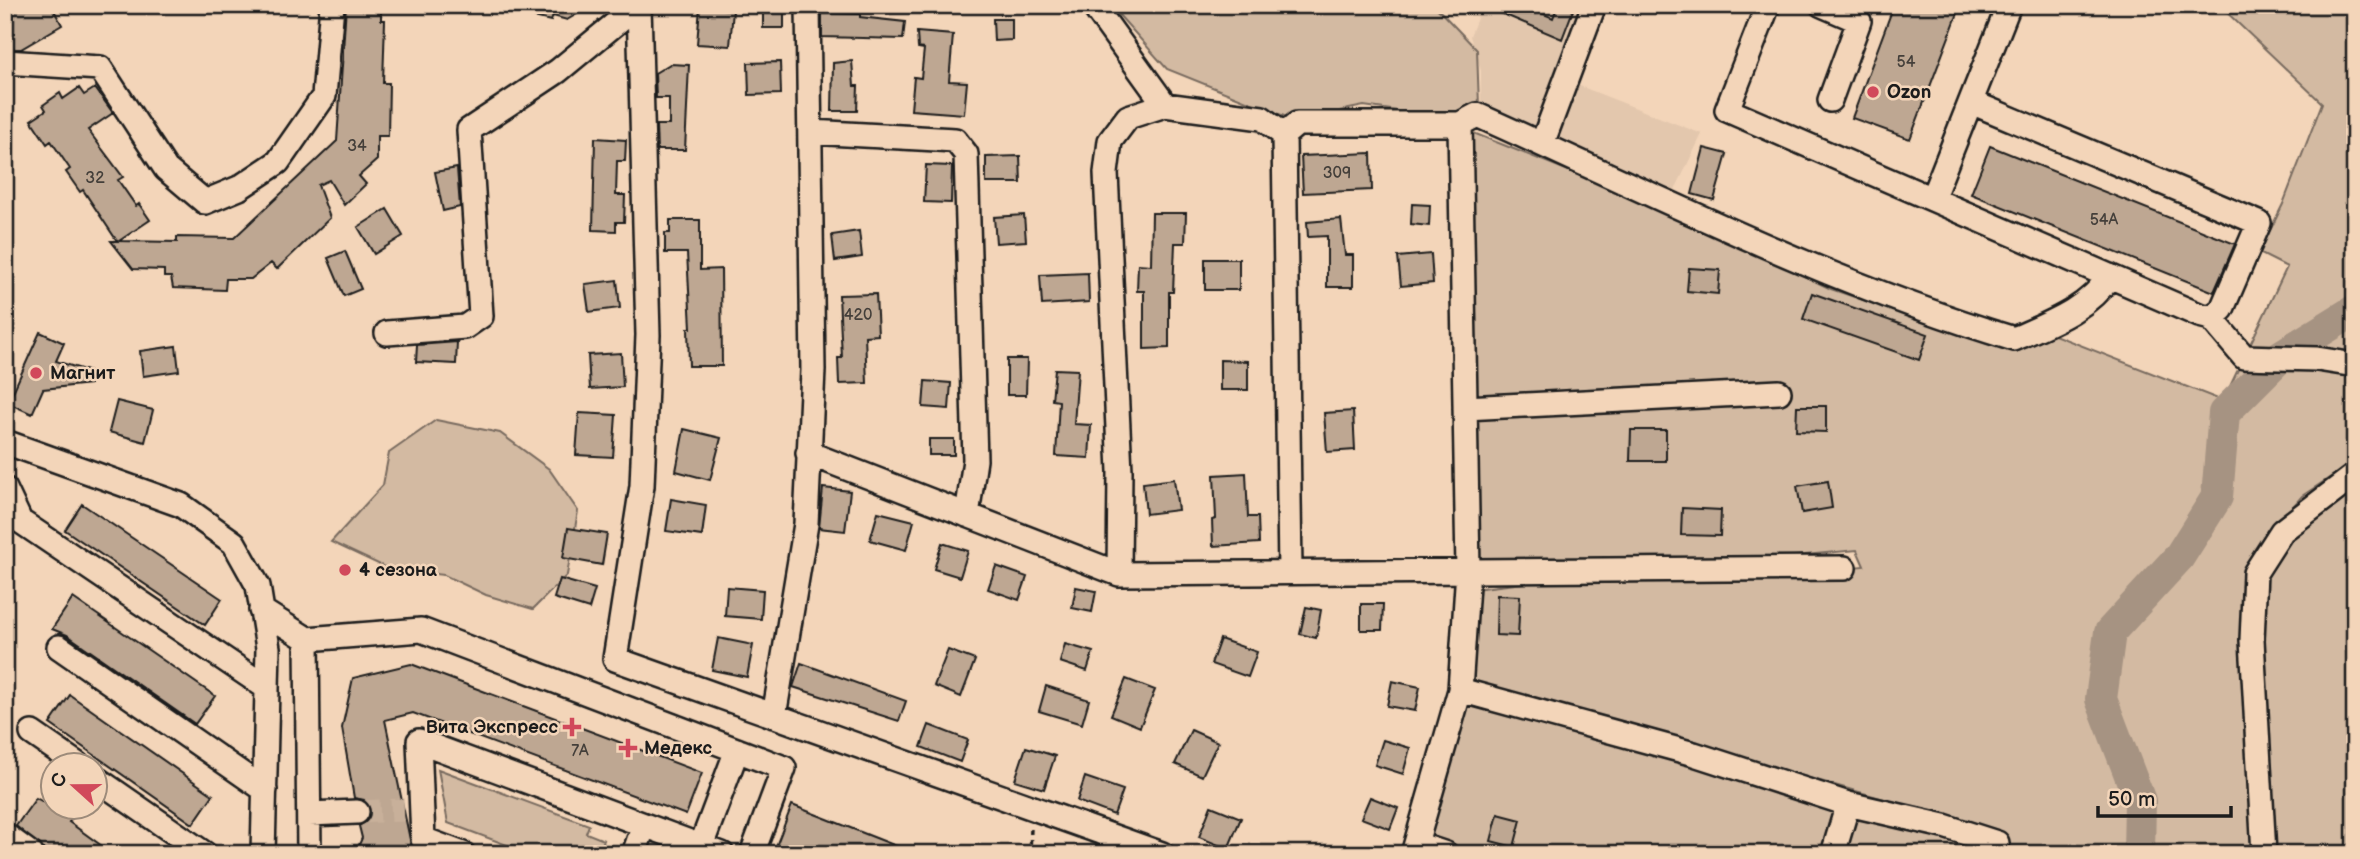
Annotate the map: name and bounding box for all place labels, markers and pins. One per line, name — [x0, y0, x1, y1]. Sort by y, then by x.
place label: Ozon — [1887, 81, 1931, 104]
marker: Ozon — [1865, 84, 1881, 100]
place label: Магнит — [50, 362, 115, 385]
marker: Магнит — [28, 365, 44, 381]
place label: 4 сезона — [359, 559, 438, 582]
marker: 4 сезона — [337, 562, 353, 578]
place label: Вита Экспресс — [426, 716, 558, 739]
marker: Вита Экспресс — [564, 719, 580, 735]
place label: Медекс — [644, 737, 713, 760]
marker: Медекс — [618, 738, 638, 758]

